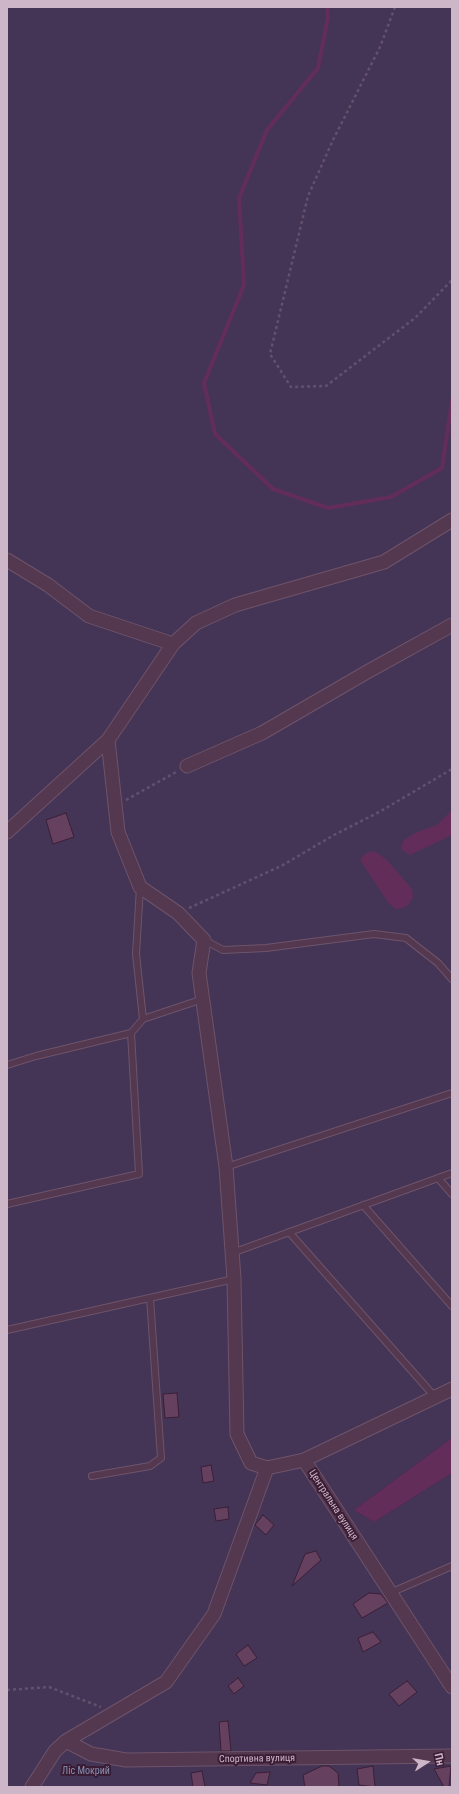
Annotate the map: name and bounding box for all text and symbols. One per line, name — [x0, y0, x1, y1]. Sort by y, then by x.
street label: Центральна вулиця — [306, 1468, 360, 1542]
north arrow — [407, 1742, 447, 1782]
street label: Спортивна вулиця — [219, 1752, 295, 1766]
text: Пн — [432, 1752, 447, 1767]
park label: Ліс Мокрий — [62, 1765, 110, 1777]

